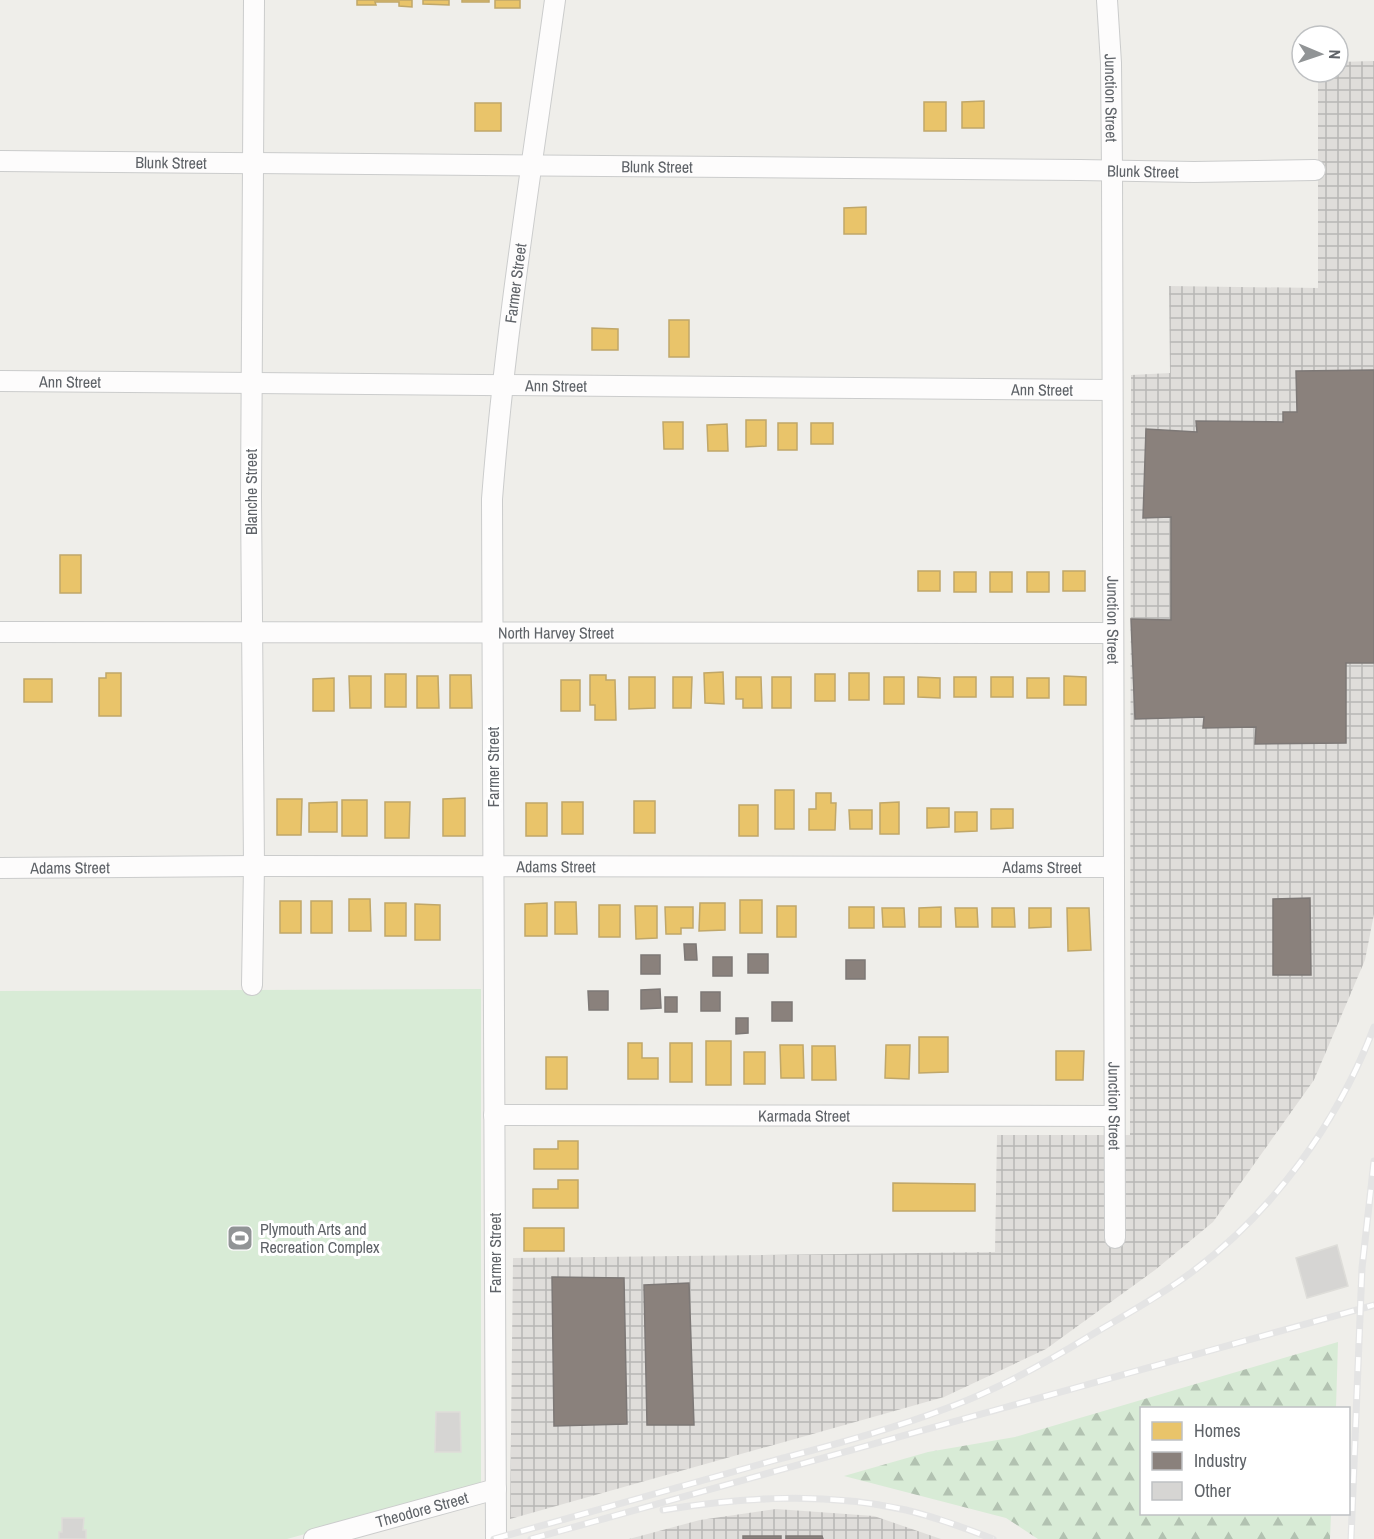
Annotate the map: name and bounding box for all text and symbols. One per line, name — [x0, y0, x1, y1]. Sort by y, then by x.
north arrow — [1290, 24, 1350, 84]
text: N — [1324, 49, 1346, 60]
street label: Junction Street — [1099, 53, 1123, 142]
street label: Blunk Street — [135, 151, 207, 174]
street label: Blunk Street — [621, 155, 693, 178]
street label: Blunk Street — [1107, 159, 1179, 183]
street label: Farmer Street — [499, 242, 531, 324]
street label: Ann Street — [38, 370, 101, 393]
street label: Ann Street — [524, 374, 587, 397]
street label: Ann Street — [1010, 378, 1073, 401]
street label: Blanche Street — [240, 449, 262, 535]
street label: Junction Street — [1102, 576, 1124, 664]
street label: North Harvey Street — [498, 621, 614, 644]
street label: Farmer Street — [482, 727, 504, 807]
street label: Adams Street — [515, 855, 596, 877]
street label: Adams Street — [29, 856, 110, 879]
street label: Adams Street — [1001, 856, 1082, 878]
street label: Junction Street — [1104, 1062, 1126, 1150]
street label: Karmada Street — [758, 1104, 850, 1127]
street label: Farmer Street — [484, 1213, 506, 1293]
place label: Plymouth Arts and Recreation Complex — [260, 1218, 380, 1258]
sports icon: Plymouth Arts and Recreation Complex — [225, 1223, 255, 1253]
legend — [1140, 1407, 1350, 1515]
text: Homes — [1194, 1418, 1241, 1443]
text: Industry — [1194, 1448, 1247, 1473]
text: Other — [1194, 1478, 1231, 1503]
street label: Theodore Street — [373, 1486, 471, 1533]

